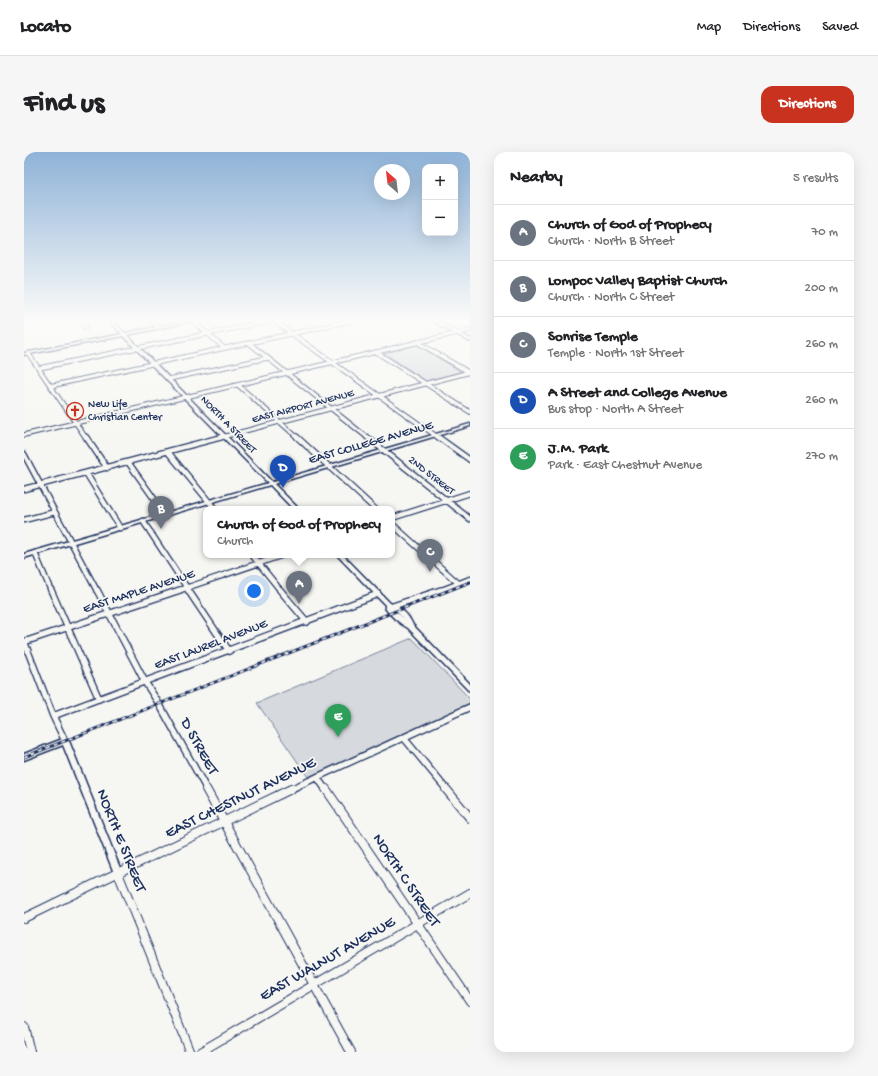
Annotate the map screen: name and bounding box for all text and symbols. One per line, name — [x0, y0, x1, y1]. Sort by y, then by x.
text: Locato — [20, 16, 71, 39]
text: Map — [697, 19, 721, 36]
text: Directions — [743, 19, 800, 36]
text: Saved — [822, 19, 858, 36]
button: Directions — [761, 86, 854, 123]
text: Find us — [24, 88, 104, 121]
north arrow — [374, 164, 410, 200]
map controls — [422, 164, 458, 236]
button: + — [422, 164, 458, 200]
text: Nearby — [510, 168, 563, 188]
text: 5 results — [793, 171, 838, 186]
button: − — [422, 200, 458, 236]
text: Church of God of Prophecy — [548, 216, 712, 234]
text: A — [519, 225, 527, 240]
text: 70 m — [812, 225, 838, 240]
text: Church · North B Street — [548, 234, 674, 249]
text: Lompoc Valley Baptist Church — [548, 272, 727, 290]
text: B — [520, 281, 526, 296]
text: 200 m — [805, 281, 838, 296]
text: Church · North C Street — [548, 290, 674, 305]
text: Sonrise Temple — [548, 328, 638, 346]
text: C — [519, 337, 527, 352]
text: 260 m — [805, 337, 838, 352]
text: Temple · North 1st Street — [548, 346, 683, 361]
text: A Street and College Avenue — [548, 384, 727, 402]
street label: EAST AIRPORT AVENUE — [251, 387, 357, 426]
text: D — [519, 393, 527, 408]
text: 260 m — [805, 393, 838, 408]
street label: NORTH A STREET — [198, 394, 259, 457]
place label: New Life Christian Center — [88, 398, 163, 424]
church icon: New Life Christian Center — [65, 401, 85, 421]
text: Bus stop · North A Street — [548, 402, 683, 417]
street label: EAST COLLEGE AVENUE — [307, 418, 436, 468]
text: J.M. Park — [548, 440, 608, 458]
text: E — [519, 449, 527, 464]
text: 270 m — [805, 449, 838, 464]
street label: 2ND STREET — [405, 454, 457, 498]
pin: D — [270, 455, 296, 488]
text: Park · East Chestnut Avenue — [548, 458, 702, 473]
pin: B — [148, 496, 174, 529]
popup — [203, 506, 395, 558]
text: Church of God of Prophecy — [217, 516, 381, 534]
text: Church — [217, 534, 253, 549]
pin: C — [417, 539, 443, 572]
street label: EAST MAPLE AVENUE — [81, 567, 198, 617]
pin: A — [286, 571, 312, 604]
your location — [244, 581, 264, 601]
street label: EAST LAUREL AVENUE — [152, 616, 270, 673]
pin: E — [325, 704, 351, 737]
street label: D STREET — [174, 714, 222, 780]
street label: EAST CHESTNUT AVENUE — [162, 754, 321, 844]
street label: NORTH E STREET — [91, 787, 150, 896]
street label: NORTH C STREET — [367, 831, 444, 932]
street label: EAST WALNUT AVENUE — [257, 913, 400, 1007]

